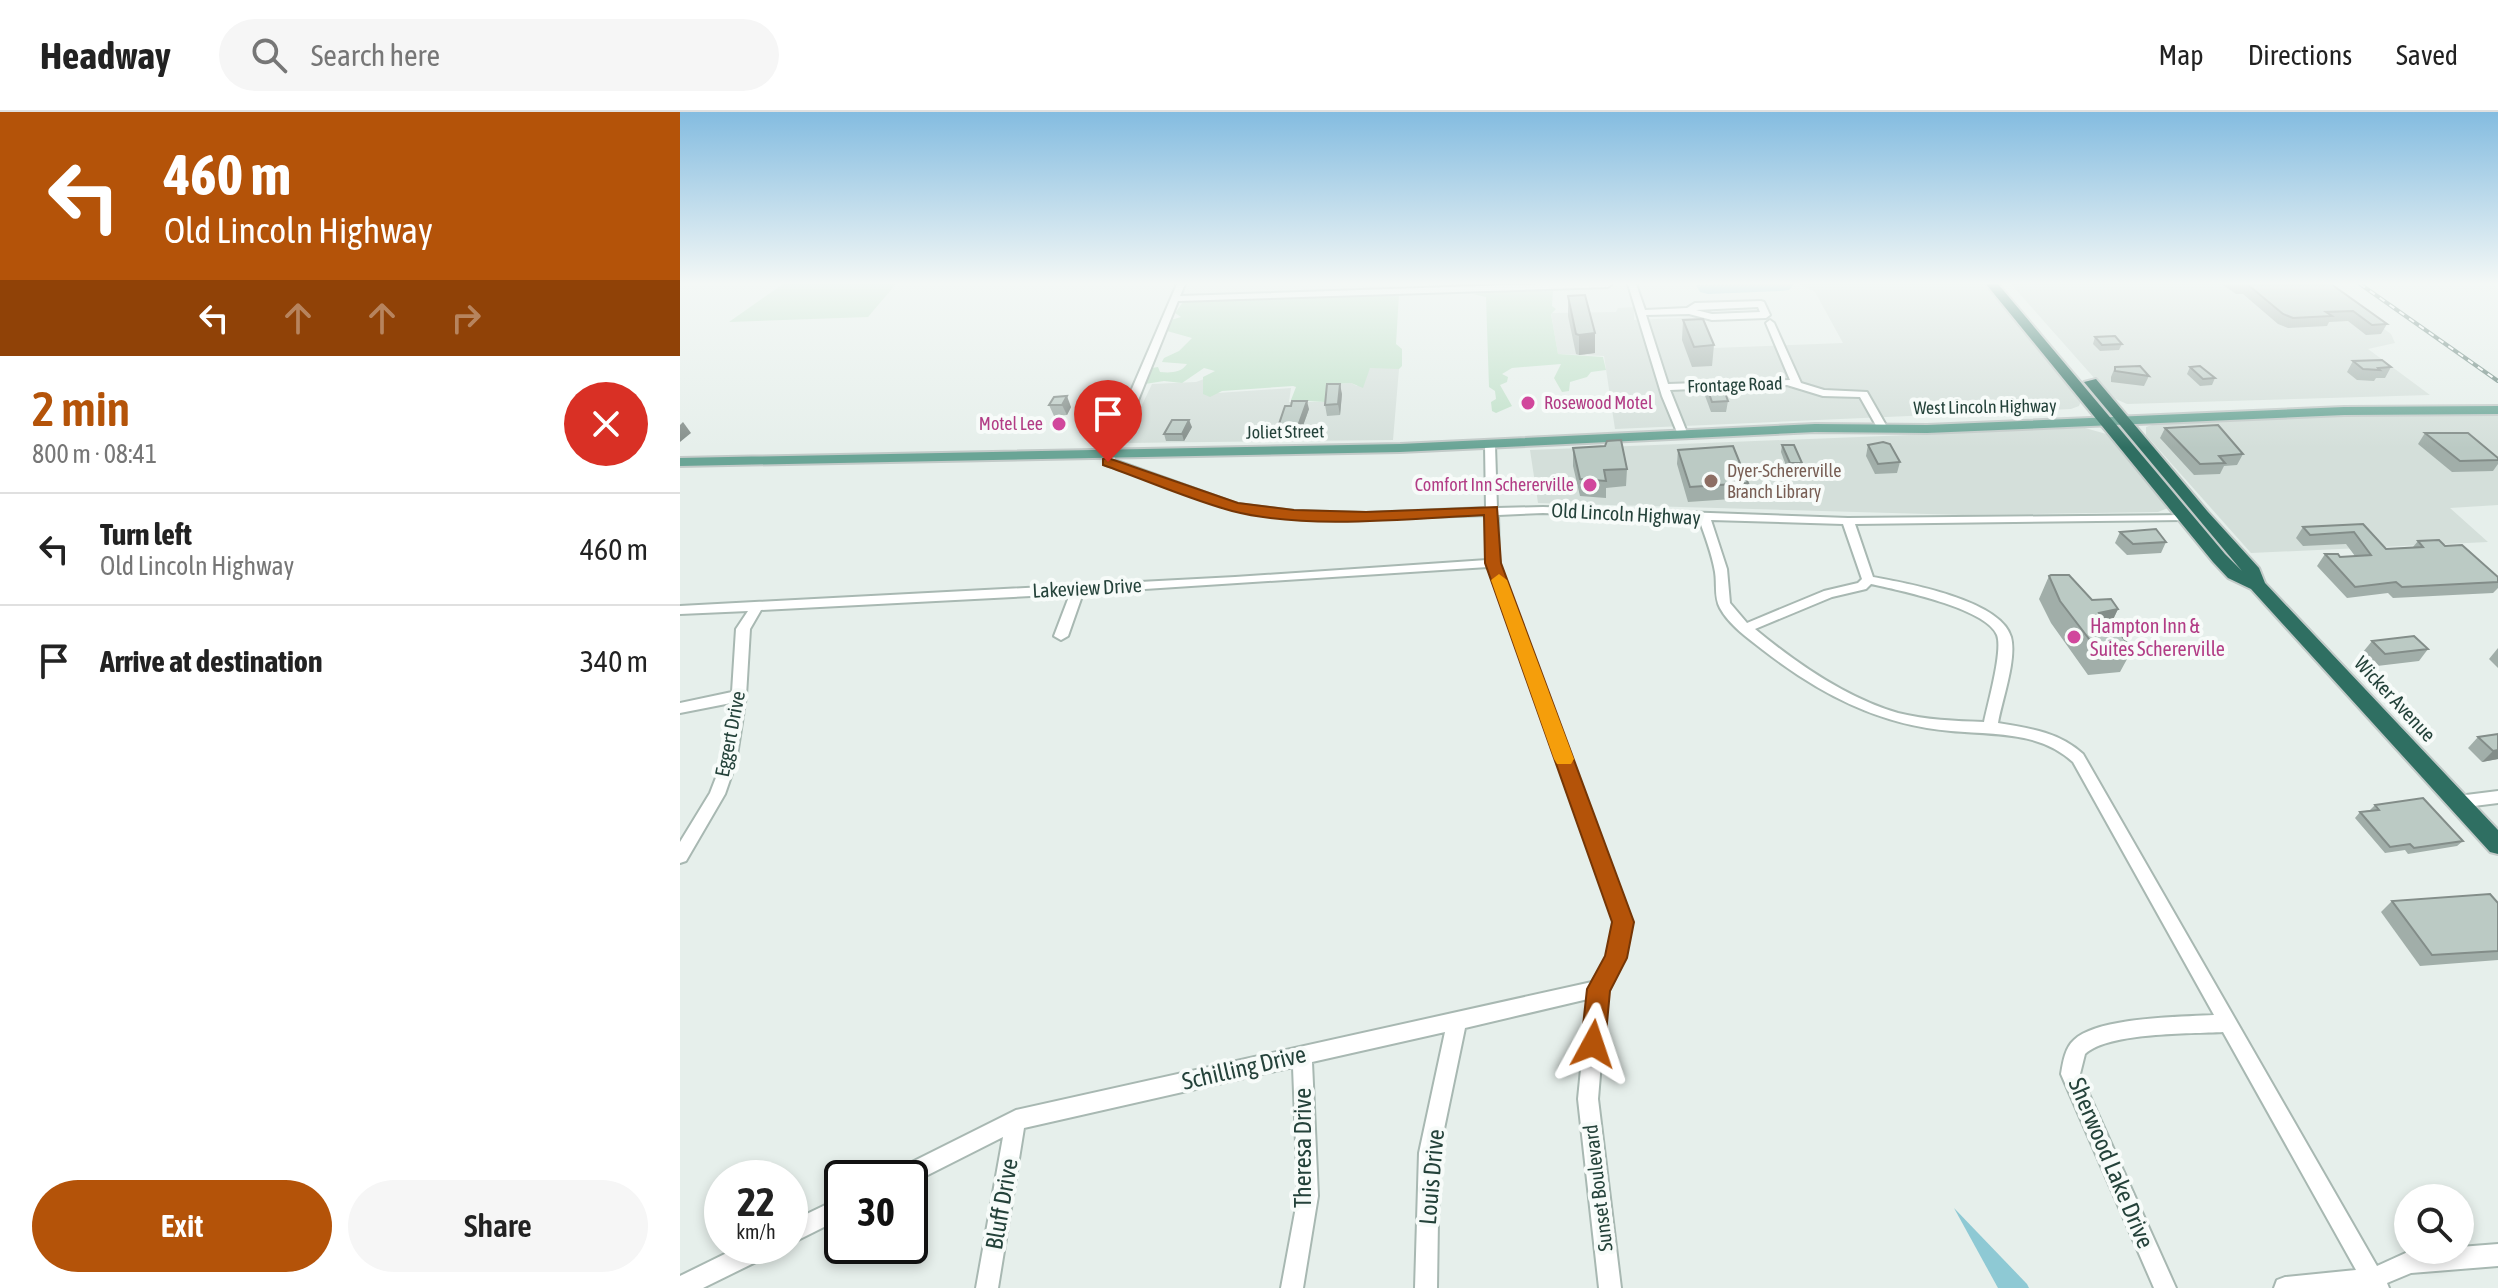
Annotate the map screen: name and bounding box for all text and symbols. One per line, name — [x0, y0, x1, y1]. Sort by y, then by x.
search box — [219, 19, 779, 91]
icon: search — [247, 33, 291, 77]
text: Headway — [40, 34, 171, 77]
text: Search here — [311, 38, 440, 72]
text: Map — [2159, 39, 2204, 71]
text: Directions — [2248, 39, 2352, 71]
text: Saved — [2396, 39, 2458, 71]
text: 460 m — [164, 143, 291, 207]
icon: left — [32, 144, 136, 248]
text: Old Lincoln Highway — [164, 209, 433, 251]
icon: left — [192, 296, 236, 340]
icon: ahead — [276, 296, 320, 340]
icon: ahead — [360, 296, 404, 340]
icon: right — [444, 296, 488, 340]
street label: Frontage Road — [1687, 372, 1783, 397]
pin — [1074, 380, 1142, 462]
text: 2 min — [32, 381, 130, 436]
button: close — [564, 382, 648, 466]
icon: arrive — [1086, 392, 1130, 436]
place label: Rosewood Motel — [1544, 392, 1653, 413]
marker: Rosewood Motel — [1519, 394, 1537, 412]
street label: West Lincoln Highway — [1913, 395, 2057, 418]
place label: Motel Lee — [979, 413, 1043, 434]
marker: Motel Lee — [1050, 415, 1068, 433]
street label: Joliet Street — [1246, 420, 1324, 443]
text: 800 m · 08:41 — [32, 439, 157, 469]
place label: Dyer-Schererville Branch Library — [1727, 460, 1841, 502]
marker: Dyer-Schererville Branch Library — [1702, 472, 1720, 490]
place label: Comfort Inn Schererville — [1415, 474, 1574, 495]
marker: Comfort Inn Schererville — [1581, 476, 1599, 494]
street label: Old Lincoln Highway — [1551, 498, 1701, 529]
text: Turn left — [100, 517, 192, 551]
icon: left — [32, 527, 76, 571]
text: 460 m — [580, 532, 648, 566]
text: Old Lincoln Highway — [100, 551, 294, 581]
street label: Lakeview Drive — [1032, 573, 1142, 602]
place label: Hampton Inn & Suites Schererville — [2090, 614, 2225, 660]
marker: Hampton Inn & Suites Schererville — [2065, 628, 2083, 646]
icon: arrive — [32, 639, 76, 683]
text: Arrive at destination — [100, 644, 322, 678]
text: 340 m — [580, 644, 648, 678]
street label: Wicker Avenue — [2350, 651, 2441, 746]
street label: Eggert Drive — [710, 689, 749, 779]
position arrow — [1551, 1002, 1635, 1086]
street label: Schilling Drive — [1179, 1040, 1308, 1095]
street label: Sherwood Lake Drive — [2063, 1074, 2160, 1252]
street label: Theresa Drive — [1289, 1088, 1316, 1208]
street label: Sunset Boulevard — [1578, 1123, 1617, 1253]
street label: Louis Drive — [1414, 1128, 1449, 1226]
street label: Bluff Drive — [980, 1156, 1023, 1252]
speed limit sign: 30 — [824, 1160, 928, 1264]
text: 22 — [737, 1179, 775, 1224]
button: Exit — [32, 1180, 332, 1272]
button: Share — [348, 1180, 648, 1272]
map controls — [2394, 1184, 2474, 1264]
button: search — [2394, 1184, 2474, 1264]
text: km/h — [736, 1220, 776, 1243]

